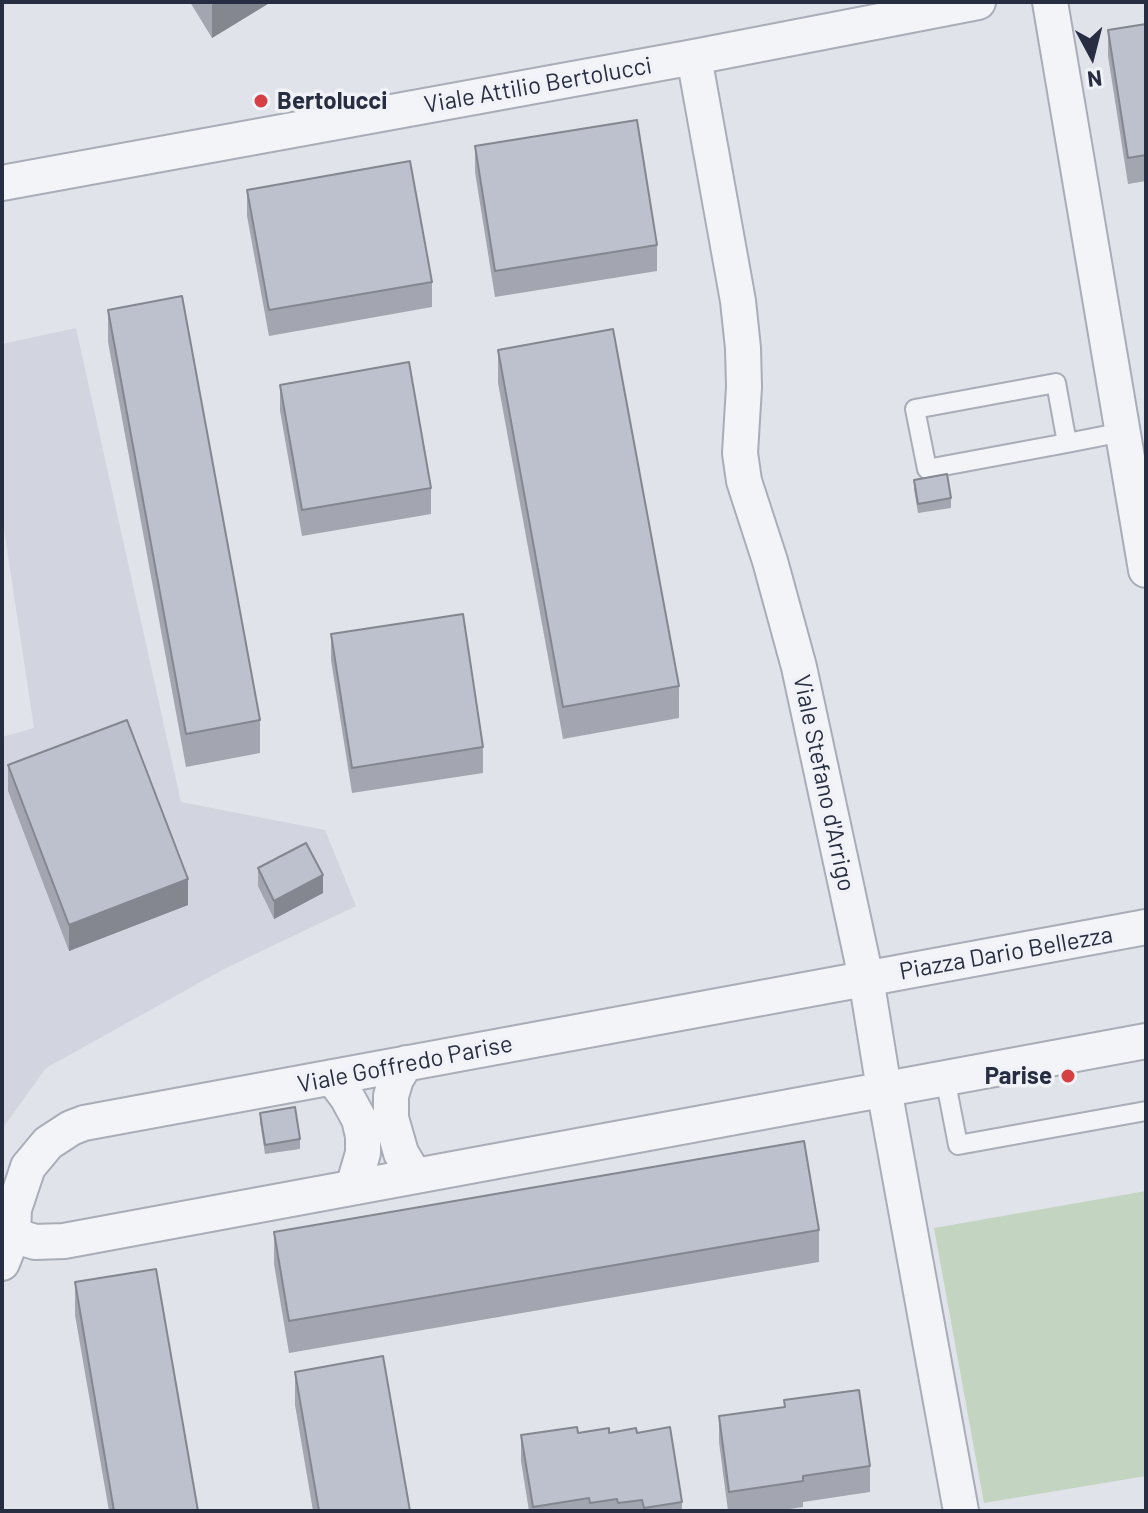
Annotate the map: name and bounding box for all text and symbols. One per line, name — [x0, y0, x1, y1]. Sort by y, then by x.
north arrow — [1052, 16, 1132, 96]
street label: Viale Attilio Bertolucci — [422, 51, 654, 119]
text: N — [1086, 66, 1104, 94]
place label: Bertolucci — [277, 87, 387, 115]
marker: Bertolucci — [252, 92, 270, 110]
street label: Viale Stefano d'Arrigo — [787, 672, 861, 894]
street label: Piazza Dario Bellezza — [897, 920, 1115, 986]
street label: Viale Goffredo Parise — [295, 1029, 515, 1099]
place label: Parise — [985, 1062, 1052, 1090]
marker: Parise — [1059, 1067, 1077, 1085]

